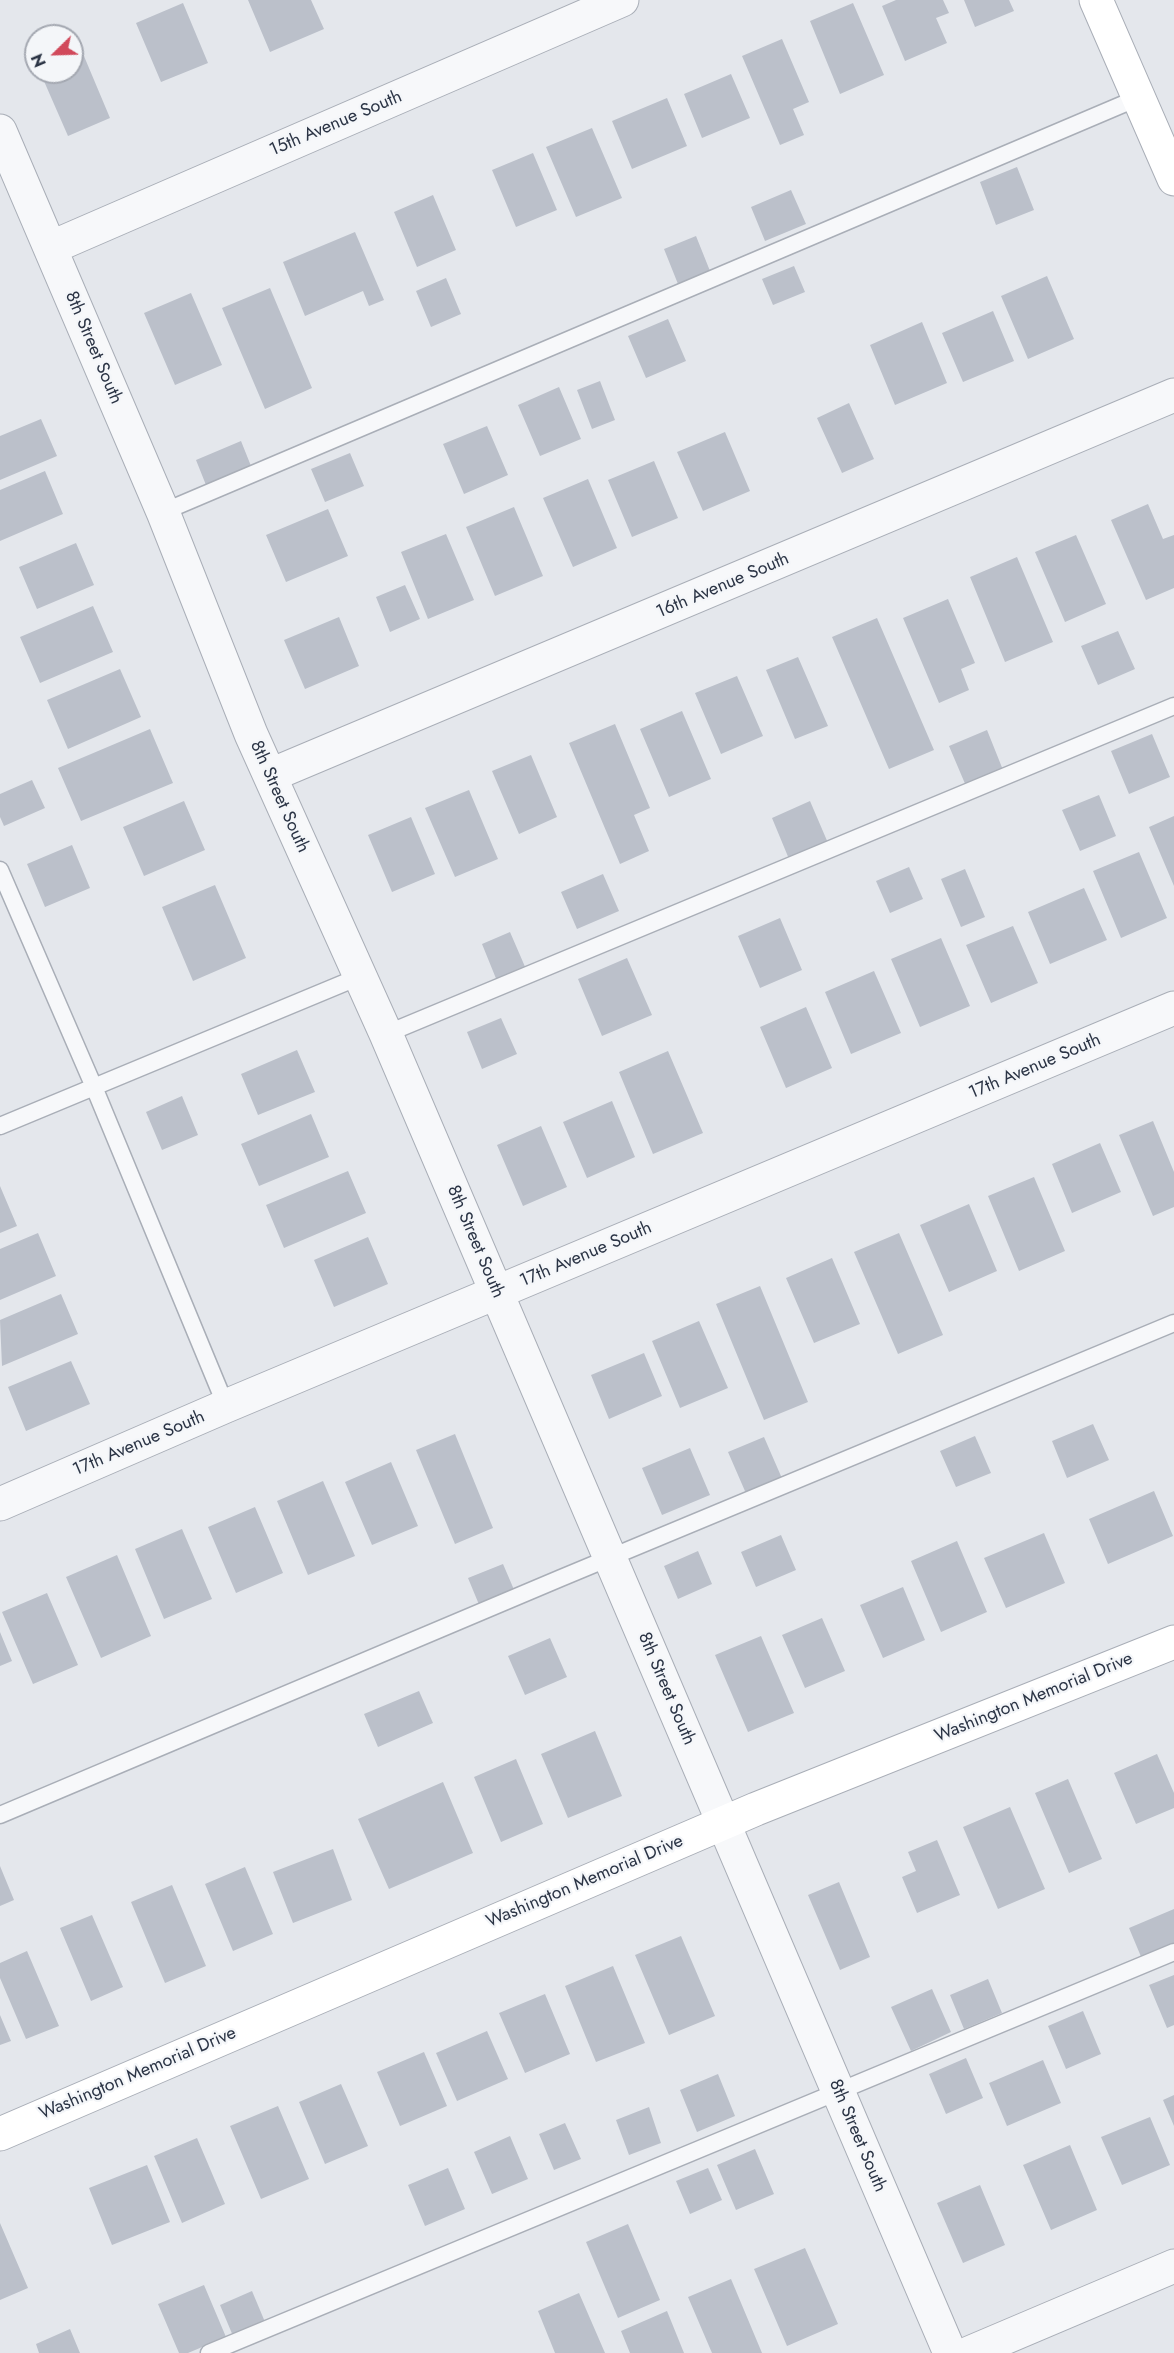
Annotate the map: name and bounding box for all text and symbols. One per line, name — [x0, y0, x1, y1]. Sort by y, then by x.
north arrow — [24, 24, 84, 84]
text: N — [26, 50, 52, 71]
street label: 15th Avenue South — [267, 86, 405, 162]
street label: 8th Street South — [60, 288, 126, 408]
street label: 16th Avenue South — [653, 548, 793, 624]
street label: 8th Street South — [245, 738, 313, 856]
street label: 17th Avenue South — [966, 1029, 1104, 1105]
street label: 8th Street South — [442, 1182, 508, 1302]
street label: 17th Avenue South — [517, 1217, 655, 1293]
street label: 17th Avenue South — [70, 1406, 208, 1482]
street label: 8th Street South — [633, 1629, 699, 1749]
street label: Washington Memorial Drive — [932, 1648, 1136, 1748]
street label: Washington Memorial Drive — [483, 1831, 687, 1933]
street label: Washington Memorial Drive — [36, 2023, 240, 2125]
street label: 8th Street South — [824, 2076, 890, 2196]

